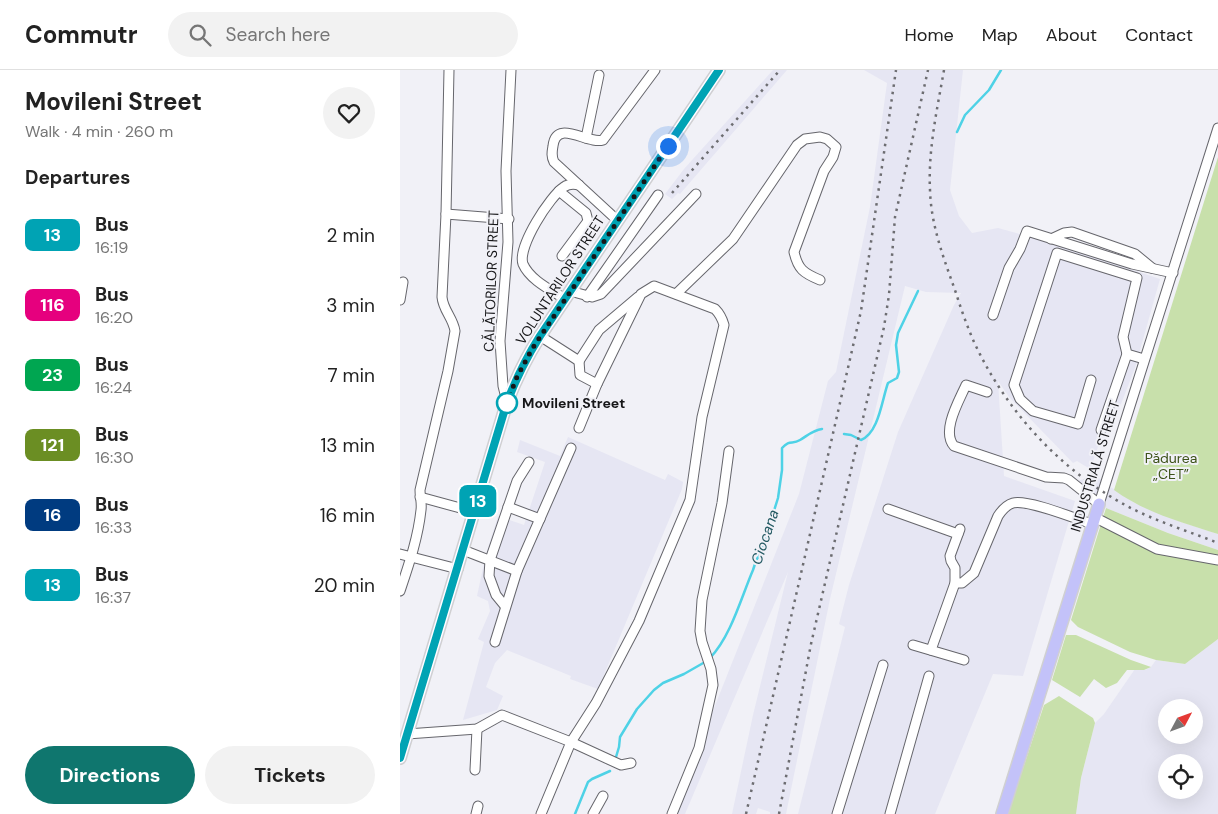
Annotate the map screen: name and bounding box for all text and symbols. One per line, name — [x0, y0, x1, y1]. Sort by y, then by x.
search box — [168, 12, 518, 57]
text: Commutr — [25, 19, 138, 50]
icon: search — [186, 21, 214, 49]
text: Search here — [226, 22, 330, 47]
text: Home — [904, 23, 954, 47]
text: Map — [982, 23, 1018, 47]
text: About — [1046, 23, 1097, 47]
text: Contact — [1125, 23, 1193, 47]
text: Movileni Street — [25, 86, 202, 117]
button: heart — [323, 87, 375, 139]
text: Walk · 4 min · 260 m — [25, 121, 173, 142]
your location — [656, 134, 681, 159]
text: Departures — [25, 165, 130, 190]
street label: CĂLĂTORILOR STREET — [480, 210, 502, 352]
text: Bus — [95, 212, 129, 237]
street label: VOLUNTARILOR STREET — [512, 212, 609, 348]
text: 13 — [44, 223, 61, 247]
text: 2 min — [327, 223, 375, 248]
text: 16:19 — [95, 237, 128, 258]
text: Bus — [95, 282, 129, 307]
text: 116 — [40, 293, 65, 317]
text: 3 min — [326, 293, 375, 318]
text: 16:20 — [95, 307, 133, 328]
text: Bus — [95, 352, 129, 377]
text: 23 — [42, 363, 63, 387]
text: 7 min — [327, 363, 375, 388]
text: 16:24 — [95, 377, 132, 398]
marker: Movileni Street — [496, 392, 518, 414]
place label: Movileni Street — [522, 394, 625, 412]
street label: INDUSTRIALĂ STREET — [1066, 398, 1124, 534]
text: Bus — [95, 422, 129, 447]
text: 121 — [41, 433, 64, 457]
text: 13 min — [320, 433, 375, 458]
text: 16:30 — [95, 447, 134, 468]
park label: Pădurea „CET” — [1145, 449, 1197, 483]
line badge: 13 — [456, 485, 500, 517]
text: 13 — [469, 489, 487, 513]
text: Bus — [95, 492, 129, 517]
text: 16 — [44, 503, 61, 527]
text: 16 min — [320, 503, 375, 528]
water label: Ciocana — [746, 507, 784, 567]
text: 16:33 — [95, 517, 132, 538]
text: Bus — [95, 562, 129, 587]
text: 13 — [44, 573, 61, 597]
text: 20 min — [314, 573, 375, 598]
text: 16:37 — [95, 587, 131, 608]
north arrow — [1158, 699, 1202, 744]
map controls — [1158, 699, 1203, 799]
button: Directions — [25, 746, 195, 804]
button: Tickets — [205, 746, 375, 804]
button: locate — [1158, 754, 1203, 799]

